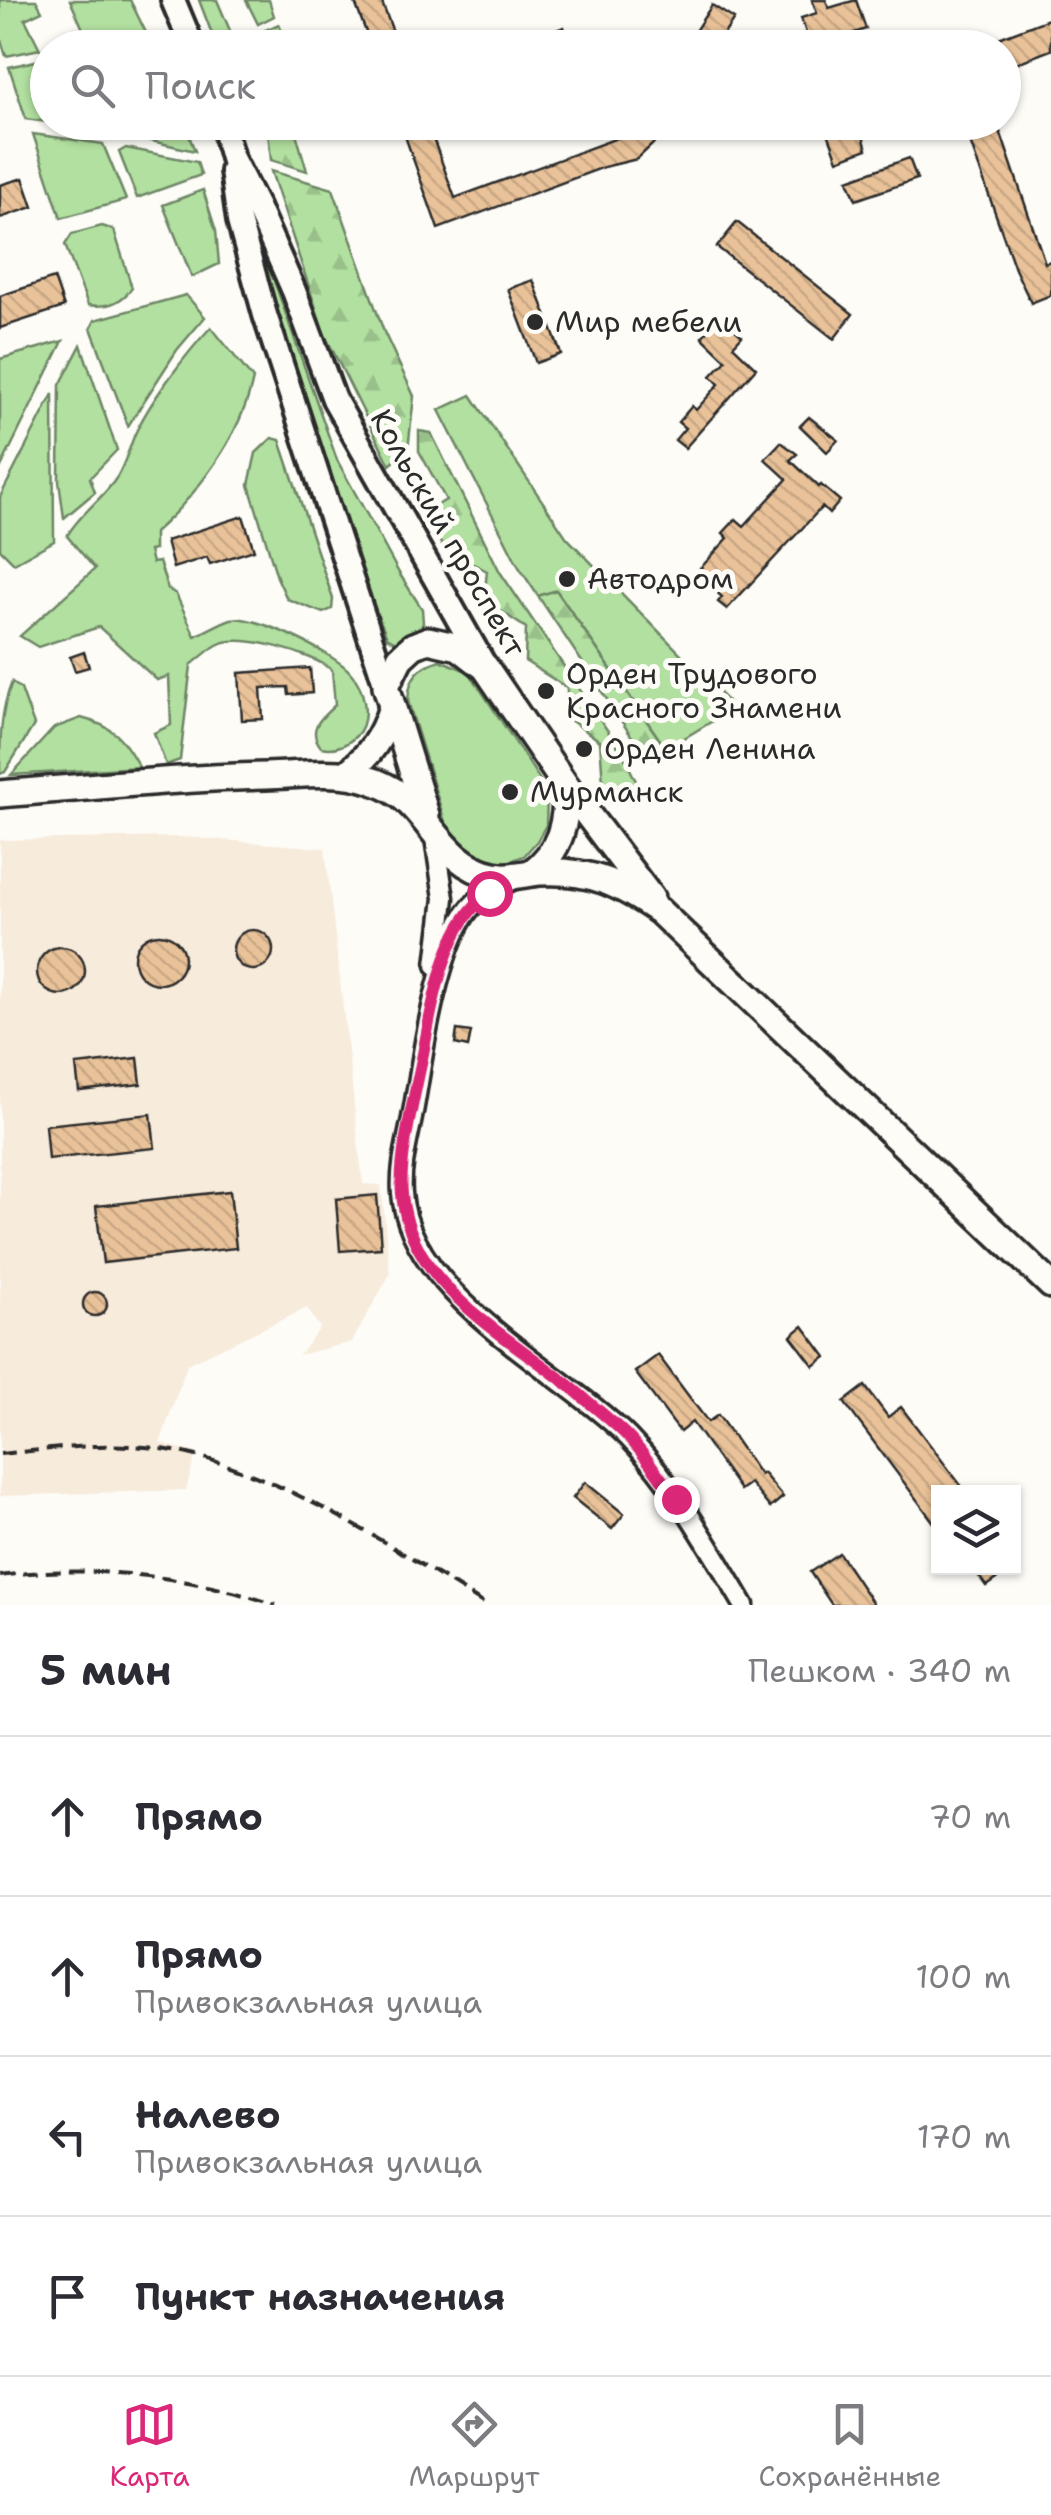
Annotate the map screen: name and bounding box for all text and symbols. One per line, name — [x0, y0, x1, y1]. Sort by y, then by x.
search box — [30, 30, 1021, 140]
icon: search — [65, 58, 120, 113]
text: Поиск — [145, 60, 256, 111]
place label: Мир мебели — [555, 301, 742, 342]
marker: Мир мебели — [524, 311, 546, 333]
street label: Кольский проспект — [361, 402, 536, 665]
place label: Автодром — [587, 558, 733, 599]
marker: Автодром — [556, 568, 578, 590]
place label: Орден Трудового Красного Знамени — [566, 653, 842, 728]
marker: Орден Трудового Красного Знамени — [535, 680, 557, 702]
place label: Орден Ленина — [604, 728, 816, 769]
marker: Орден Ленина — [573, 738, 595, 760]
place label: Мурманск — [530, 771, 684, 812]
marker: Мурманск — [499, 781, 521, 803]
route start — [467, 871, 513, 917]
route end — [654, 1477, 700, 1523]
map controls — [931, 1485, 1021, 1575]
button: layers — [931, 1485, 1021, 1575]
text: 5 мин — [40, 1642, 172, 1698]
text: Пешком · 340 m — [748, 1649, 1011, 1692]
icon: ahead — [40, 1789, 95, 1844]
text: Прямо — [135, 1791, 263, 1842]
text: 70 m — [928, 1795, 1011, 1838]
text: Прямо — [135, 1929, 263, 1980]
icon: ahead — [40, 1949, 95, 2004]
text: 100 m — [915, 1955, 1011, 1998]
text: Привокзальная улица — [135, 1980, 482, 2023]
text: Налево — [135, 2089, 281, 2140]
icon: left — [40, 2109, 95, 2164]
text: 170 m — [917, 2115, 1011, 2158]
text: Привокзальная улица — [135, 2140, 482, 2183]
icon: arrive — [40, 2269, 95, 2324]
text: Пункт назначения — [135, 2271, 505, 2322]
tab: Карта — [110, 2397, 190, 2495]
tab: Маршрут — [409, 2397, 539, 2495]
tab: Сохранённые — [759, 2397, 941, 2495]

